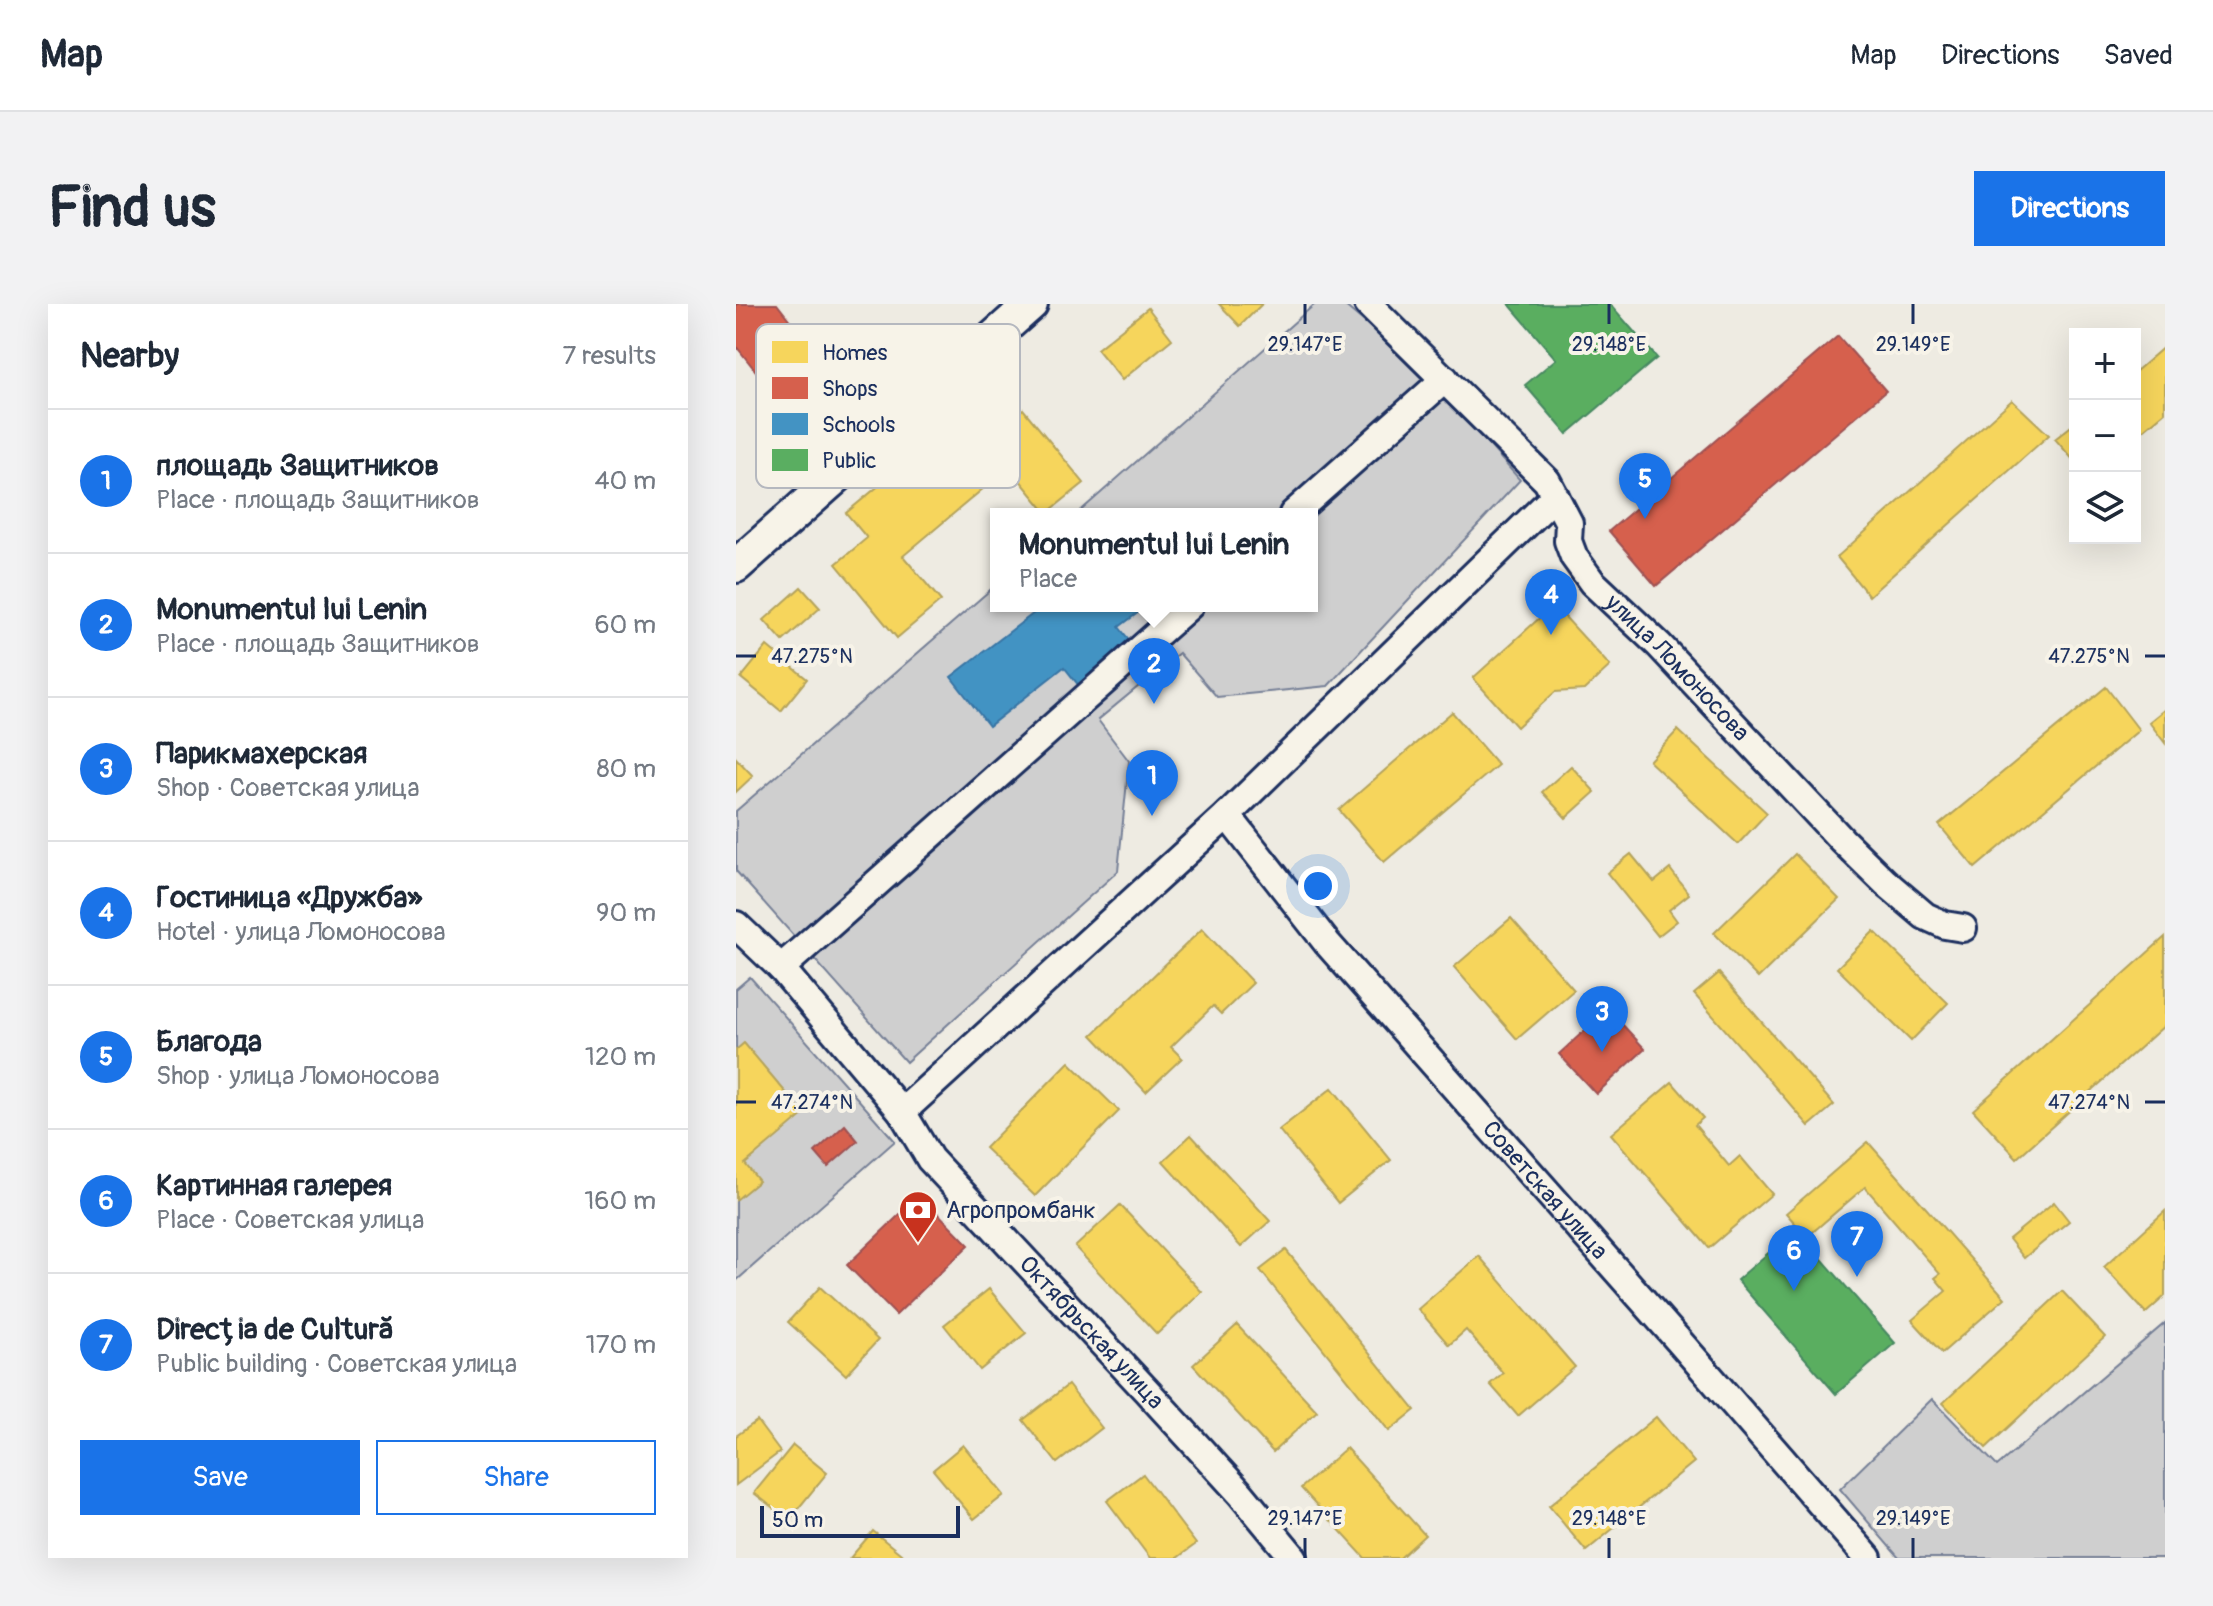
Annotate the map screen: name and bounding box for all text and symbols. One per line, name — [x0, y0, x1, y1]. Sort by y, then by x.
text: Map — [40, 31, 103, 79]
text: Map — [1850, 38, 1897, 73]
text: Directions — [1941, 38, 2060, 73]
text: Saved — [2104, 38, 2173, 73]
button: Directions — [1974, 171, 2165, 246]
text: Find us — [48, 174, 216, 243]
legend — [756, 324, 1020, 488]
map controls — [2069, 328, 2141, 544]
button: + — [2069, 328, 2141, 400]
text: 29.147°E — [1267, 332, 1343, 357]
text: 29.148°E — [1572, 332, 1646, 357]
text: 29.149°E — [1876, 332, 1950, 357]
text: Nearby — [80, 335, 179, 378]
text: Homes — [822, 339, 887, 367]
text: 7 results — [563, 340, 656, 372]
text: Shops — [822, 375, 878, 403]
button: − — [2069, 400, 2141, 472]
text: Schools — [822, 411, 895, 439]
text: площадь Защитников — [156, 447, 439, 484]
text: Public — [822, 447, 876, 475]
pin: 5 — [1619, 453, 1671, 519]
text: 1 — [101, 465, 111, 497]
text: 40 m — [594, 465, 656, 497]
button: layers — [2069, 472, 2141, 544]
text: Place · площадь Защитников — [156, 484, 480, 516]
popup — [990, 508, 1318, 612]
text: Monumentul lui Lenin — [1018, 526, 1290, 563]
text: Place — [1018, 563, 1077, 595]
pin: 4 — [1525, 569, 1577, 635]
street label: улица Ломоносова — [1598, 588, 1755, 747]
text: Monumentul lui Lenin — [156, 591, 427, 628]
text: 2 — [99, 609, 113, 641]
text: 60 m — [594, 609, 656, 641]
text: Place · площадь Защитников — [156, 628, 480, 660]
pin: 2 — [1128, 638, 1180, 704]
text: 47.275°N — [771, 644, 853, 669]
text: 47.275°N — [2048, 644, 2130, 669]
text: Парикмахерская — [156, 735, 367, 772]
pin: 1 — [1126, 750, 1178, 816]
text: 3 — [99, 753, 113, 785]
text: 80 m — [596, 753, 656, 785]
text: Shop · Советская улица — [156, 772, 419, 804]
your location — [1298, 866, 1338, 906]
text: Гостиница «Дружба» — [156, 879, 423, 916]
text: 4 — [98, 897, 114, 929]
text: 90 m — [596, 897, 656, 929]
text: Hotel · улица Ломоносова — [156, 916, 446, 948]
pin: 3 — [1576, 986, 1628, 1052]
text: Благода — [156, 1023, 262, 1060]
text: 5 — [99, 1041, 113, 1073]
text: 120 m — [585, 1041, 656, 1073]
text: Shop · улица Ломоносова — [156, 1060, 440, 1092]
text: 47.274°N — [771, 1090, 853, 1115]
text: 47.274°N — [2048, 1090, 2130, 1115]
street label: Советская улица — [1476, 1115, 1614, 1266]
text: Картинная галерея — [156, 1167, 392, 1204]
text: 6 — [98, 1185, 114, 1217]
text: 160 m — [584, 1185, 656, 1217]
bank icon: Агропромбанк — [897, 1189, 939, 1244]
place label: Агропромбанк — [946, 1196, 1096, 1225]
text: Place · Советская улица — [156, 1204, 424, 1236]
pin: 7 — [1831, 1211, 1883, 1277]
pin: 6 — [1768, 1225, 1820, 1291]
street label: Октябрьская улица — [1013, 1250, 1170, 1415]
text: Direcția de Cultură — [156, 1311, 395, 1348]
text: 7 — [99, 1329, 113, 1361]
text: 170 m — [586, 1329, 656, 1361]
text: Public building · Советская улица — [156, 1348, 517, 1380]
button: Save — [80, 1440, 360, 1515]
button: Share — [376, 1440, 656, 1515]
scale bar — [760, 1502, 960, 1538]
text: 50 m — [772, 1506, 823, 1534]
text: 29.147°E — [1267, 1506, 1343, 1531]
text: 29.148°E — [1572, 1506, 1646, 1531]
text: 29.149°E — [1876, 1506, 1950, 1531]

